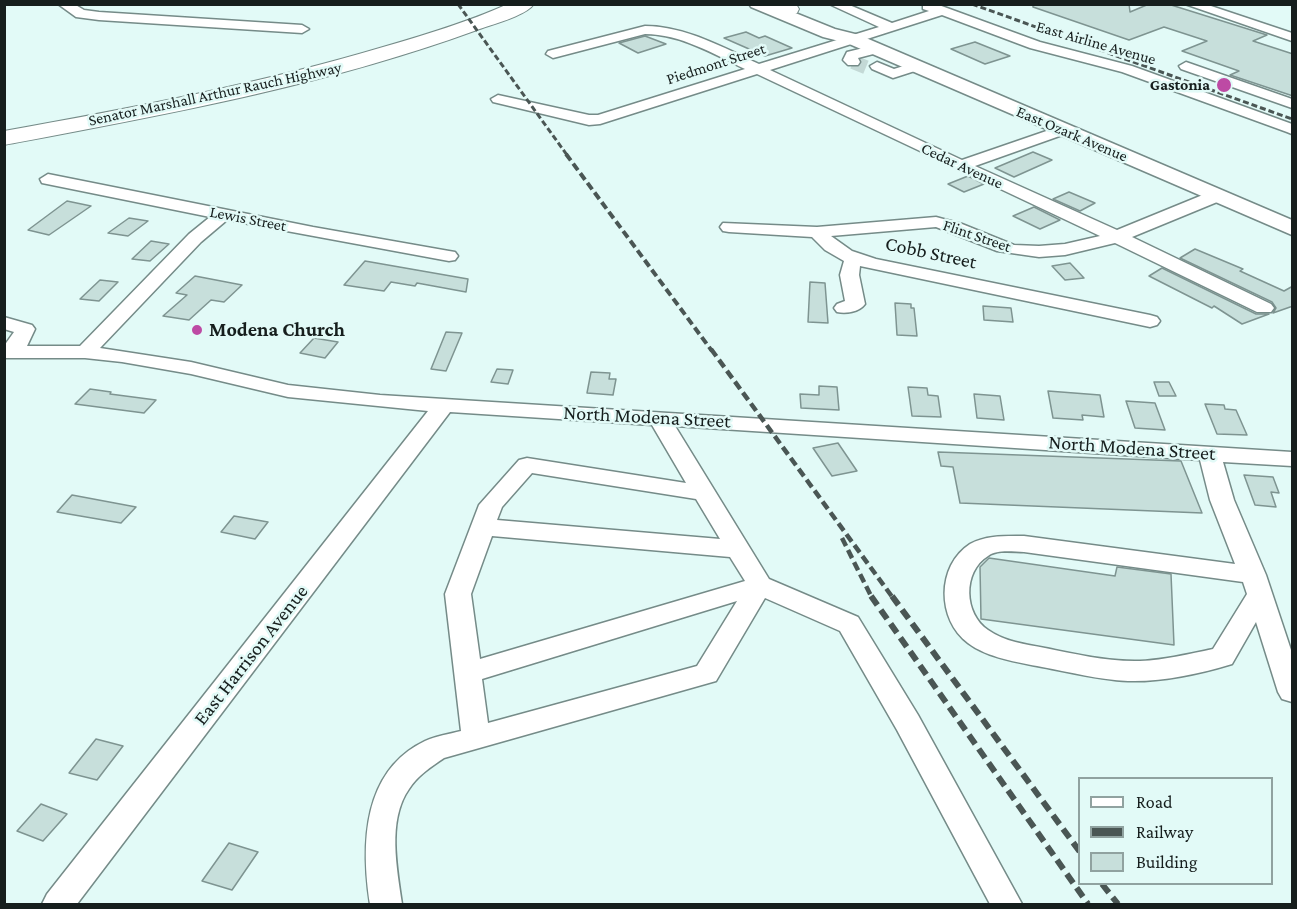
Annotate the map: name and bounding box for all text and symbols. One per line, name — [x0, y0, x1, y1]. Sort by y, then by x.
street label: East Airline Avenue — [1034, 17, 1158, 69]
street label: Piedmont Street — [664, 39, 768, 89]
street label: Senator Marshall Arthur Rauch Highway — [87, 58, 343, 130]
place label: Gastonia — [1150, 75, 1210, 95]
marker: Gastonia — [1215, 76, 1233, 94]
street label: East Ozark Avenue — [1014, 102, 1130, 166]
street label: Cedar Avenue — [918, 139, 1006, 193]
street label: Lewis Street — [208, 202, 288, 236]
street label: Flint Street — [940, 215, 1014, 257]
street label: Cobb Street — [883, 232, 979, 274]
place label: Modena Church — [209, 318, 345, 342]
marker: Modena Church — [190, 323, 204, 337]
street label: North Modena Street — [563, 401, 731, 433]
street label: North Modena Street — [1048, 430, 1216, 466]
street label: East Harrison Avenue — [189, 580, 313, 730]
legend — [1078, 777, 1273, 885]
text: Road — [1136, 792, 1173, 812]
text: Railway — [1136, 822, 1193, 842]
text: Building — [1136, 852, 1197, 872]

